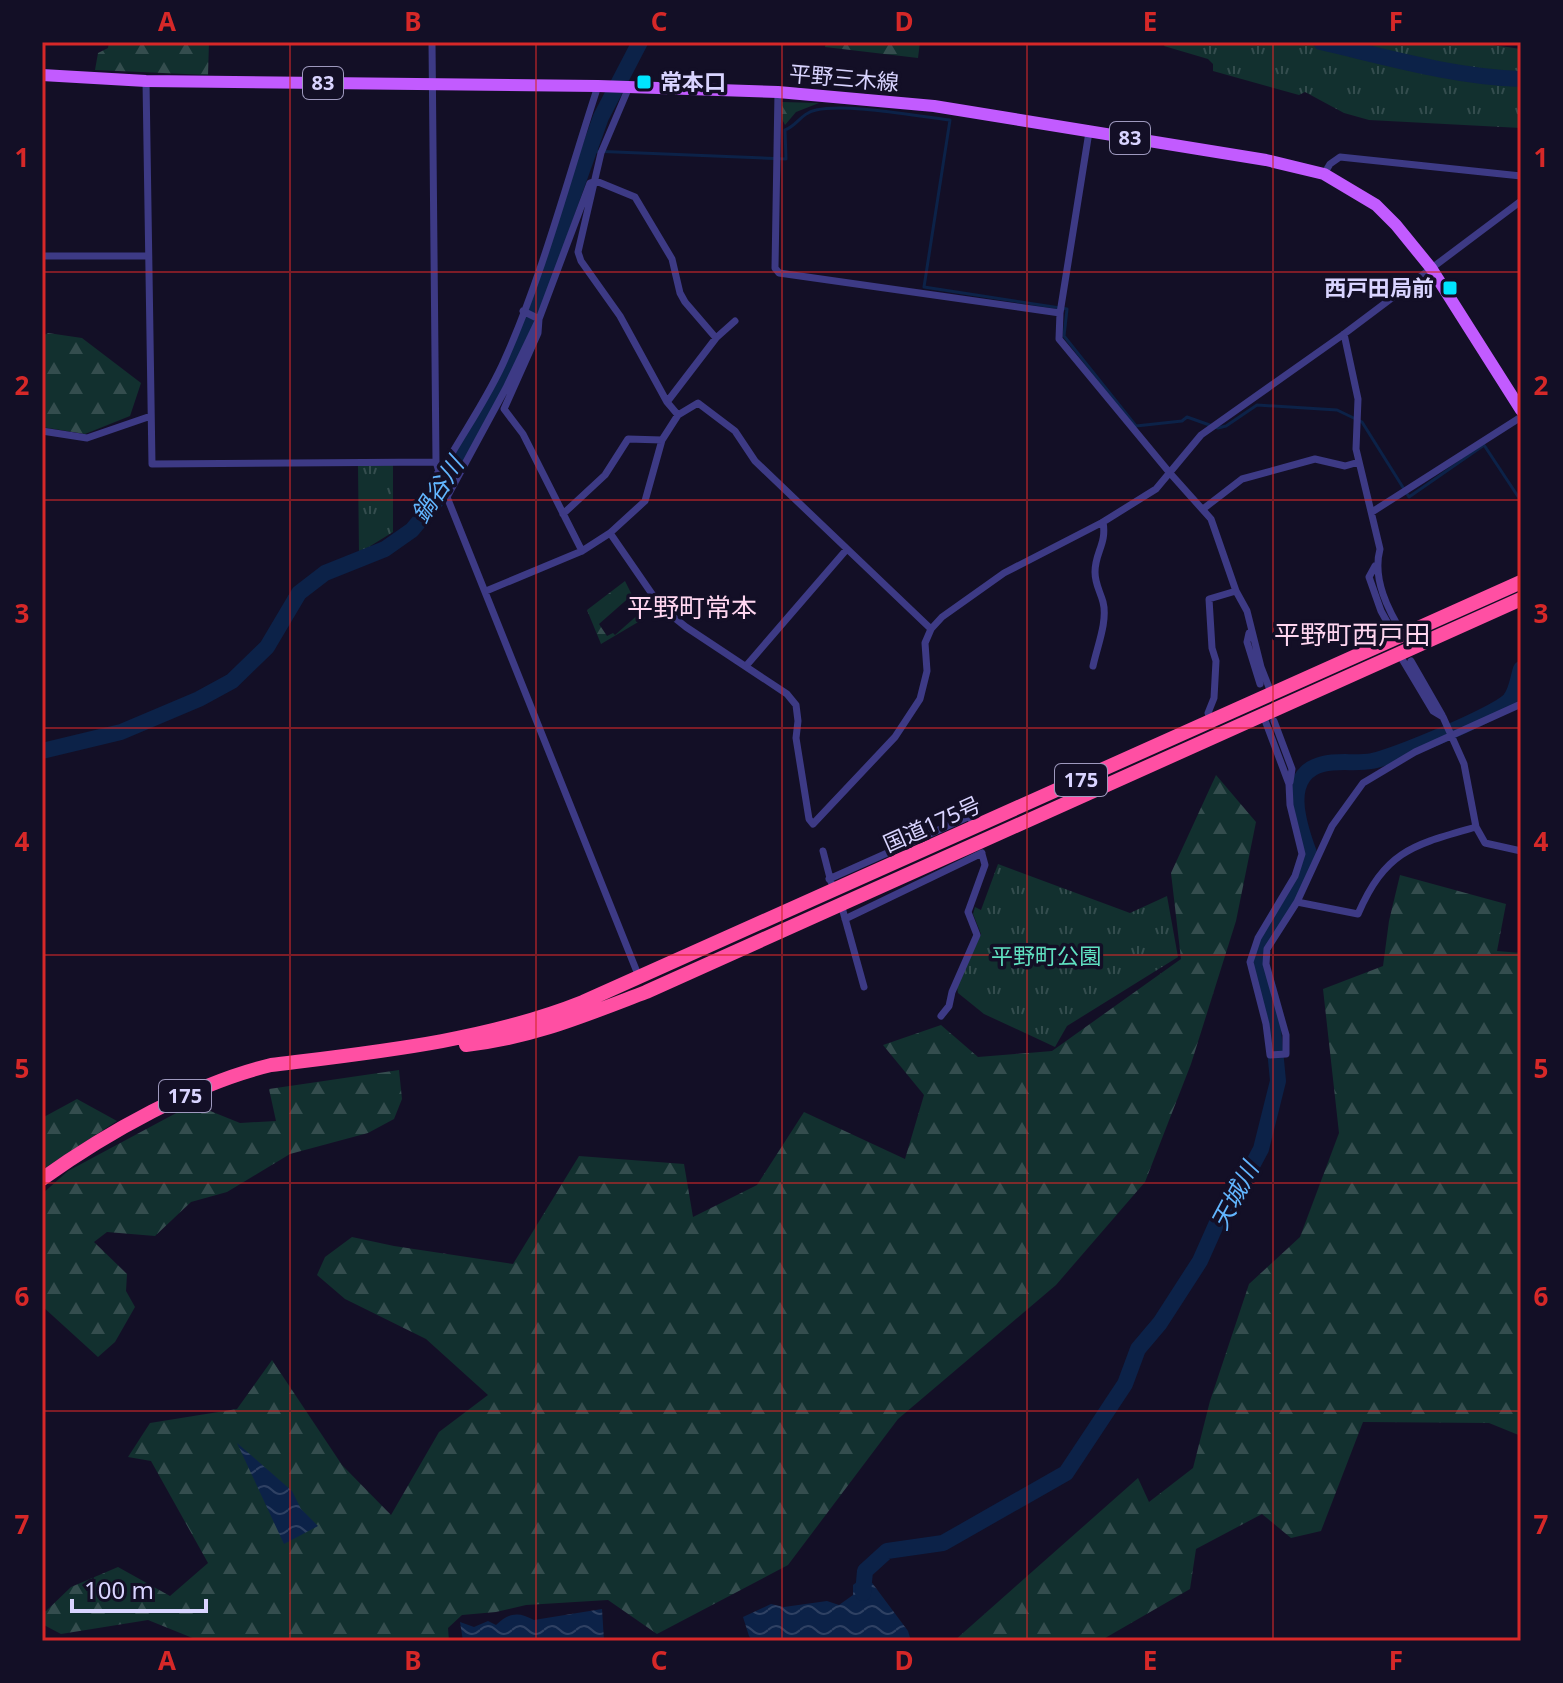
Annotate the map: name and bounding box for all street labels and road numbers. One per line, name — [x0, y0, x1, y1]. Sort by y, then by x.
street label: 平野三木線 — [788, 57, 900, 97]
road number: 83 — [303, 67, 343, 99]
road number: 83 — [1110, 122, 1150, 154]
road number: 175 — [1055, 764, 1107, 796]
street label: 国道175号 — [878, 788, 985, 858]
road number: 175 — [159, 1080, 211, 1112]

